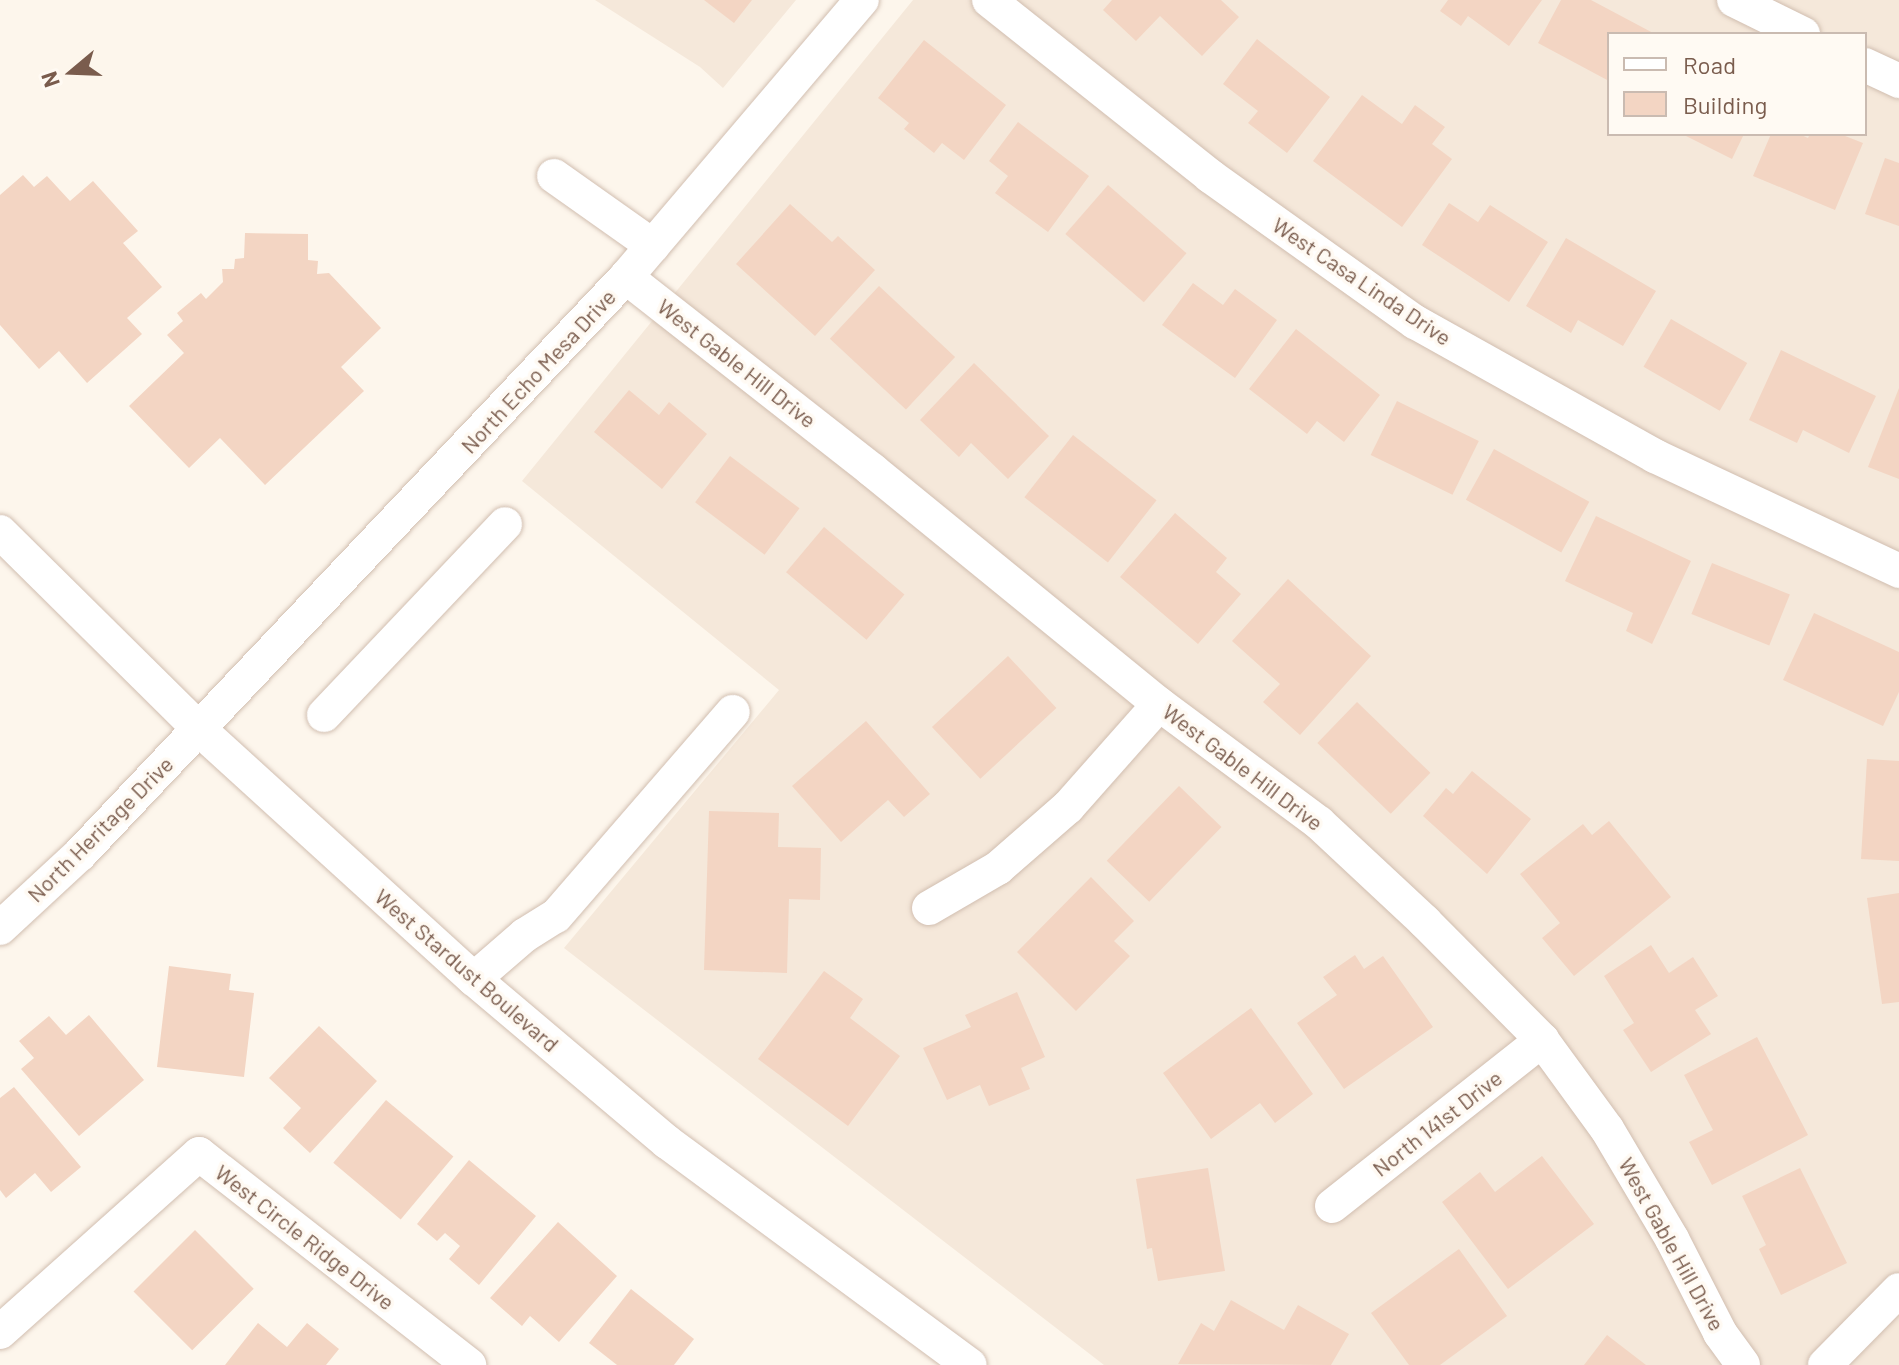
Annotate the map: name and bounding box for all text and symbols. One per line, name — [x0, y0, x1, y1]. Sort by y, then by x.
north arrow — [32, 32, 112, 112]
legend — [1607, 32, 1867, 136]
text: Road — [1683, 50, 1736, 79]
text: N — [35, 69, 64, 91]
text: Building — [1683, 90, 1767, 119]
street label: West Casa Linda Drive — [1268, 211, 1456, 351]
street label: North Echo Mesa Drive — [455, 283, 621, 459]
street label: West Gable Hill Drive — [652, 293, 822, 433]
street label: West Gable Hill Drive — [1158, 698, 1328, 836]
street label: North Heritage Drive — [22, 751, 178, 907]
street label: West Stardust Boulevard — [370, 883, 564, 1057]
street label: North 141st Drive — [1367, 1064, 1507, 1182]
street label: West Gable Hill Drive — [1613, 1153, 1731, 1335]
street label: West Circle Ridge Drive — [210, 1159, 400, 1315]

